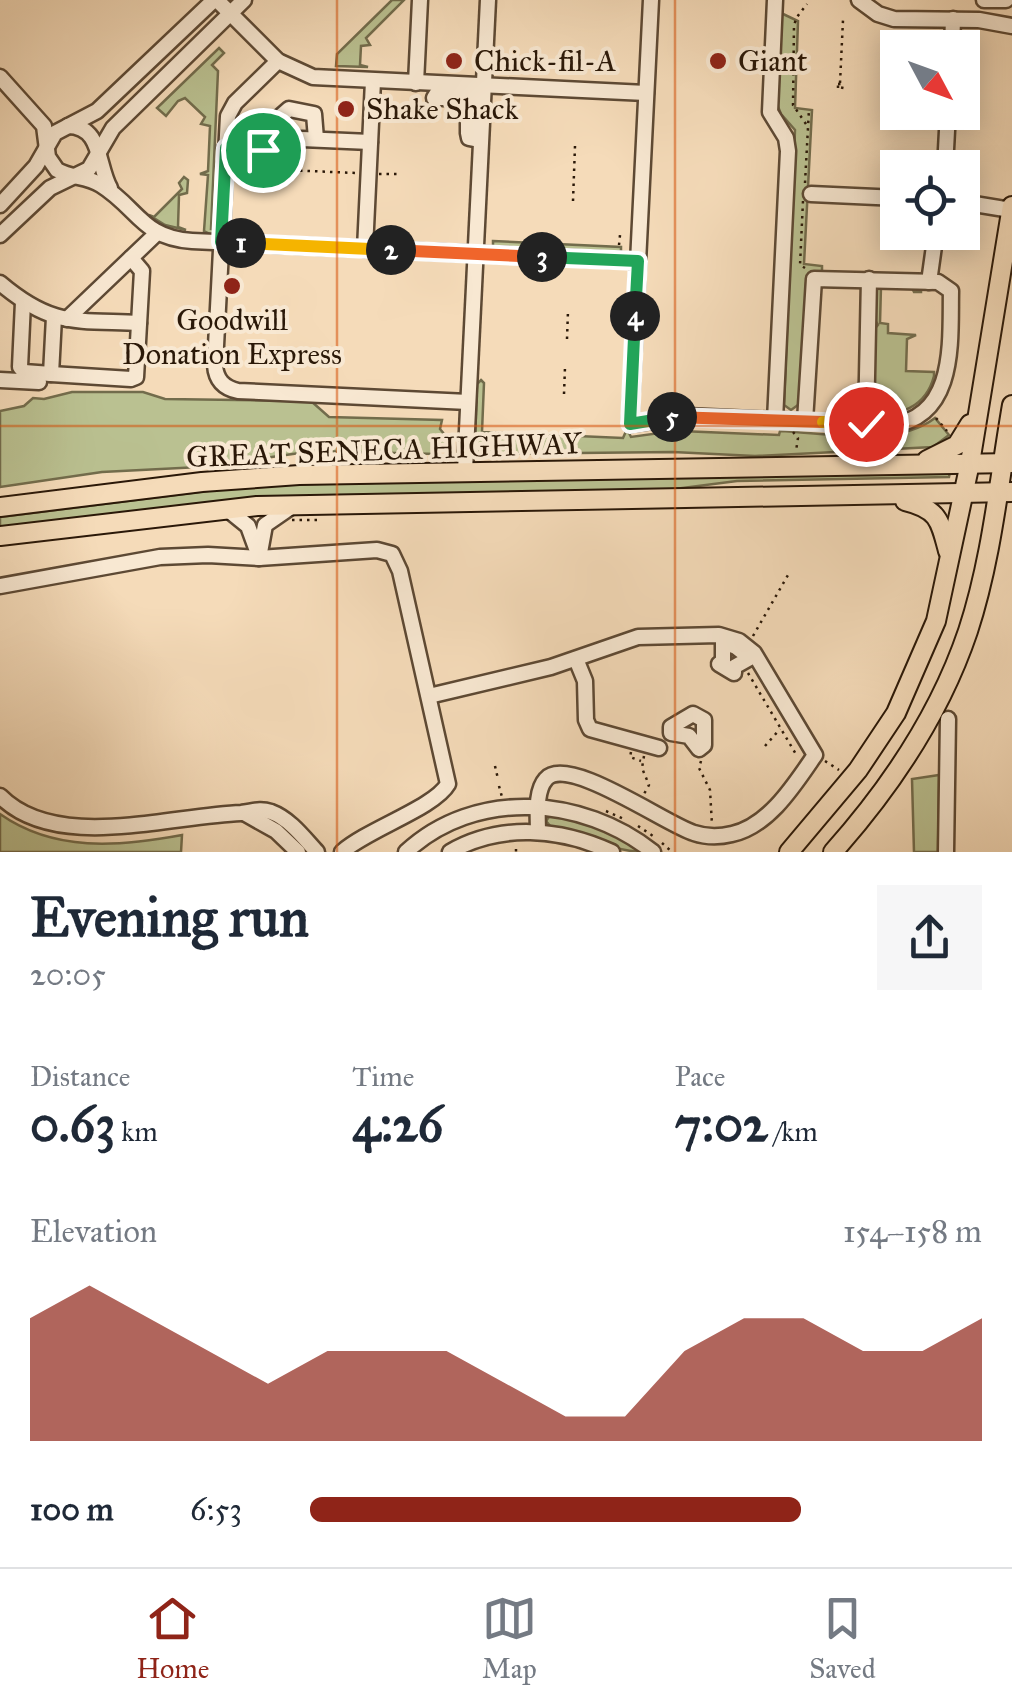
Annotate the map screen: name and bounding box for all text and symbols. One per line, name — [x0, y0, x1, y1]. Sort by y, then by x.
north arrow — [880, 30, 980, 130]
map controls — [880, 30, 980, 250]
place label: Chick-fil-A — [474, 43, 616, 79]
place label: Giant — [738, 43, 808, 79]
marker: Chick-fil-A — [443, 50, 465, 72]
marker: Giant — [707, 50, 729, 72]
place label: Shake Shack — [366, 91, 518, 127]
marker: Shake Shack — [335, 98, 357, 120]
pin — [221, 108, 306, 193]
icon: arrive — [236, 123, 291, 178]
button: locate — [880, 150, 980, 250]
pin: 1 — [216, 218, 266, 268]
text: 1 — [235, 225, 247, 260]
pin: 2 — [366, 225, 416, 275]
text: 2 — [384, 232, 398, 267]
pin: 3 — [517, 232, 567, 282]
text: 3 — [536, 239, 548, 274]
marker: Goodwill Donation Express — [221, 275, 243, 297]
pin: 4 — [610, 291, 660, 341]
text: 4 — [627, 298, 643, 333]
place label: Goodwill Donation Express — [122, 302, 342, 372]
pin — [824, 382, 909, 467]
pin: 5 — [647, 392, 697, 442]
icon: check — [839, 397, 894, 452]
text: 5 — [665, 399, 679, 434]
street label: GREAT SENECA HIGHWAY — [186, 425, 583, 475]
text: Evening run — [30, 884, 309, 951]
button: share — [877, 885, 982, 990]
text: 20:05 — [30, 955, 106, 994]
text: Distance — [30, 1059, 130, 1094]
text: Time — [352, 1059, 414, 1094]
text: Pace — [675, 1059, 725, 1094]
text: 0.63 — [30, 1094, 115, 1155]
text: 4:26 — [352, 1094, 443, 1155]
text: 7:02 — [675, 1094, 768, 1155]
text: km — [115, 1114, 158, 1149]
text: /km — [768, 1114, 818, 1149]
text: Elevation — [30, 1212, 157, 1251]
text: 154–158 m — [843, 1212, 982, 1251]
text: 100 m — [30, 1490, 114, 1529]
text: 6:53 — [190, 1490, 242, 1529]
tab: Home — [136, 1591, 209, 1686]
tab: Map — [482, 1591, 537, 1686]
tab: Saved — [809, 1591, 876, 1686]

